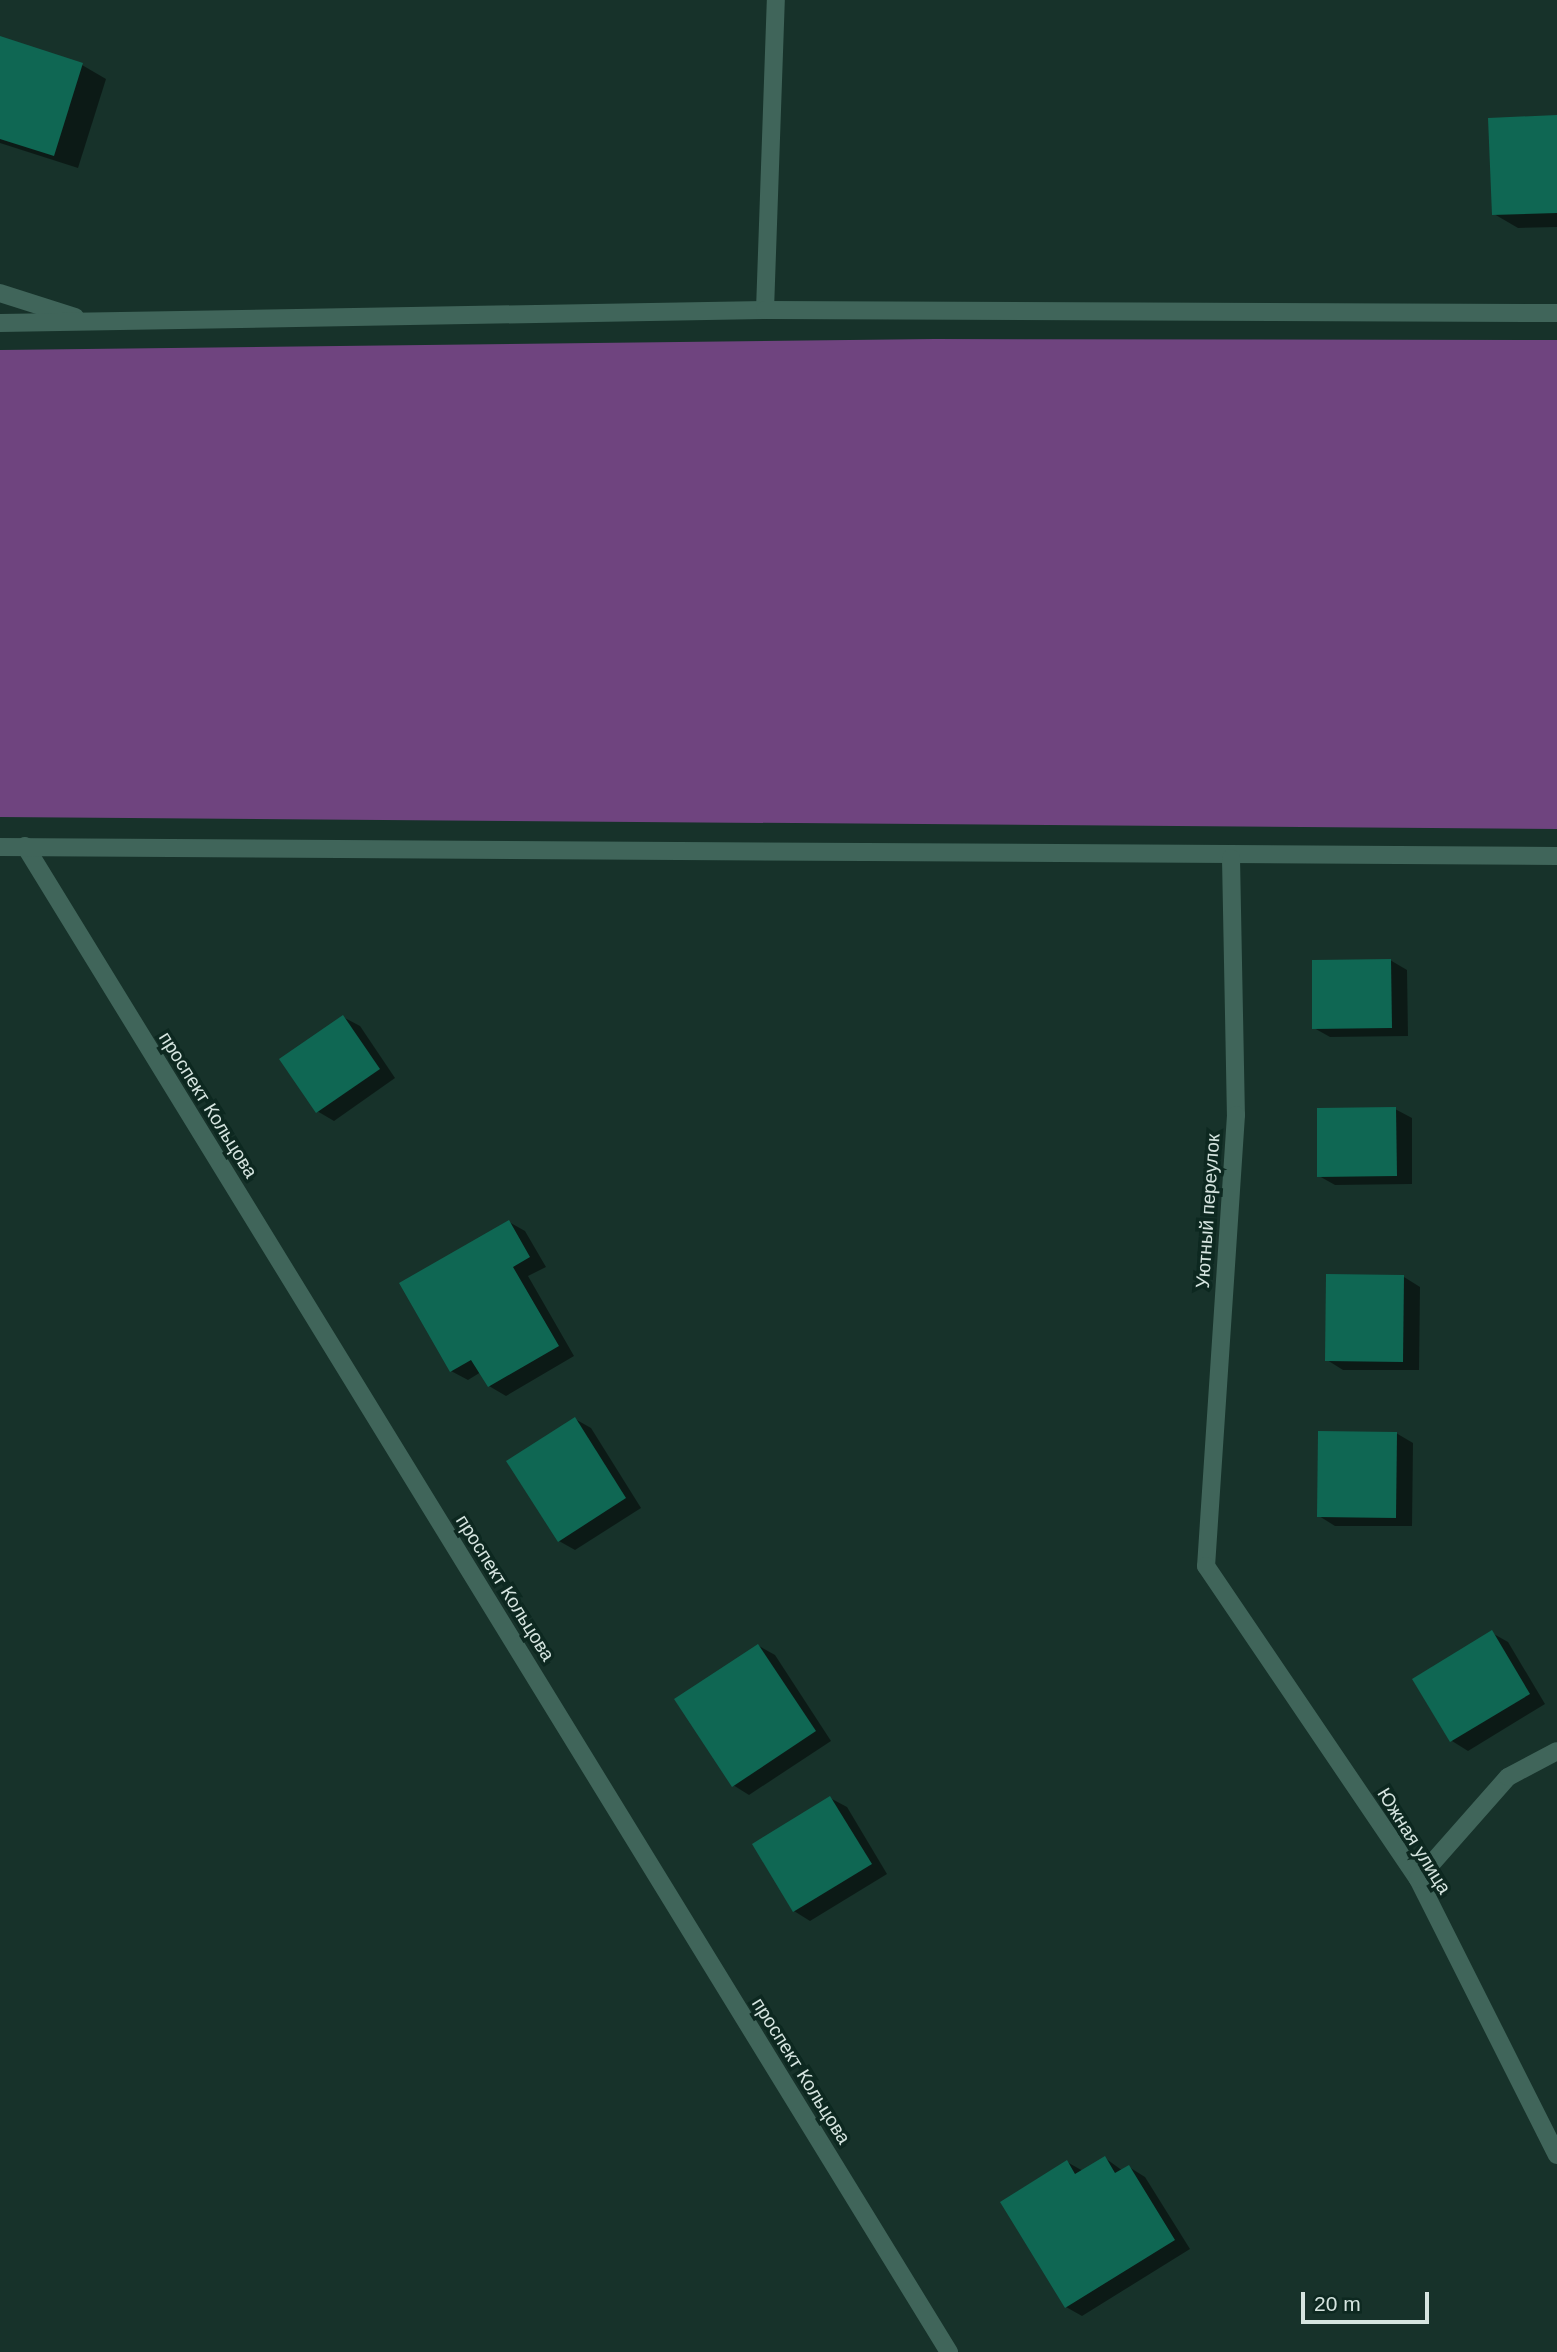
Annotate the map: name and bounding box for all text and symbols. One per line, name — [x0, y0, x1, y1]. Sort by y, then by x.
street label: проспект Кольцова — [154, 1028, 262, 1182]
street label: Уютный переулок — [1191, 1133, 1225, 1289]
street label: проспект Кольцова — [451, 1511, 559, 1665]
street label: Южная улица — [1372, 1784, 1456, 1898]
street label: проспект Кольцова — [747, 1994, 855, 2148]
scale bar — [1305, 2278, 1433, 2322]
text: 20 m — [1314, 2292, 1361, 2315]

